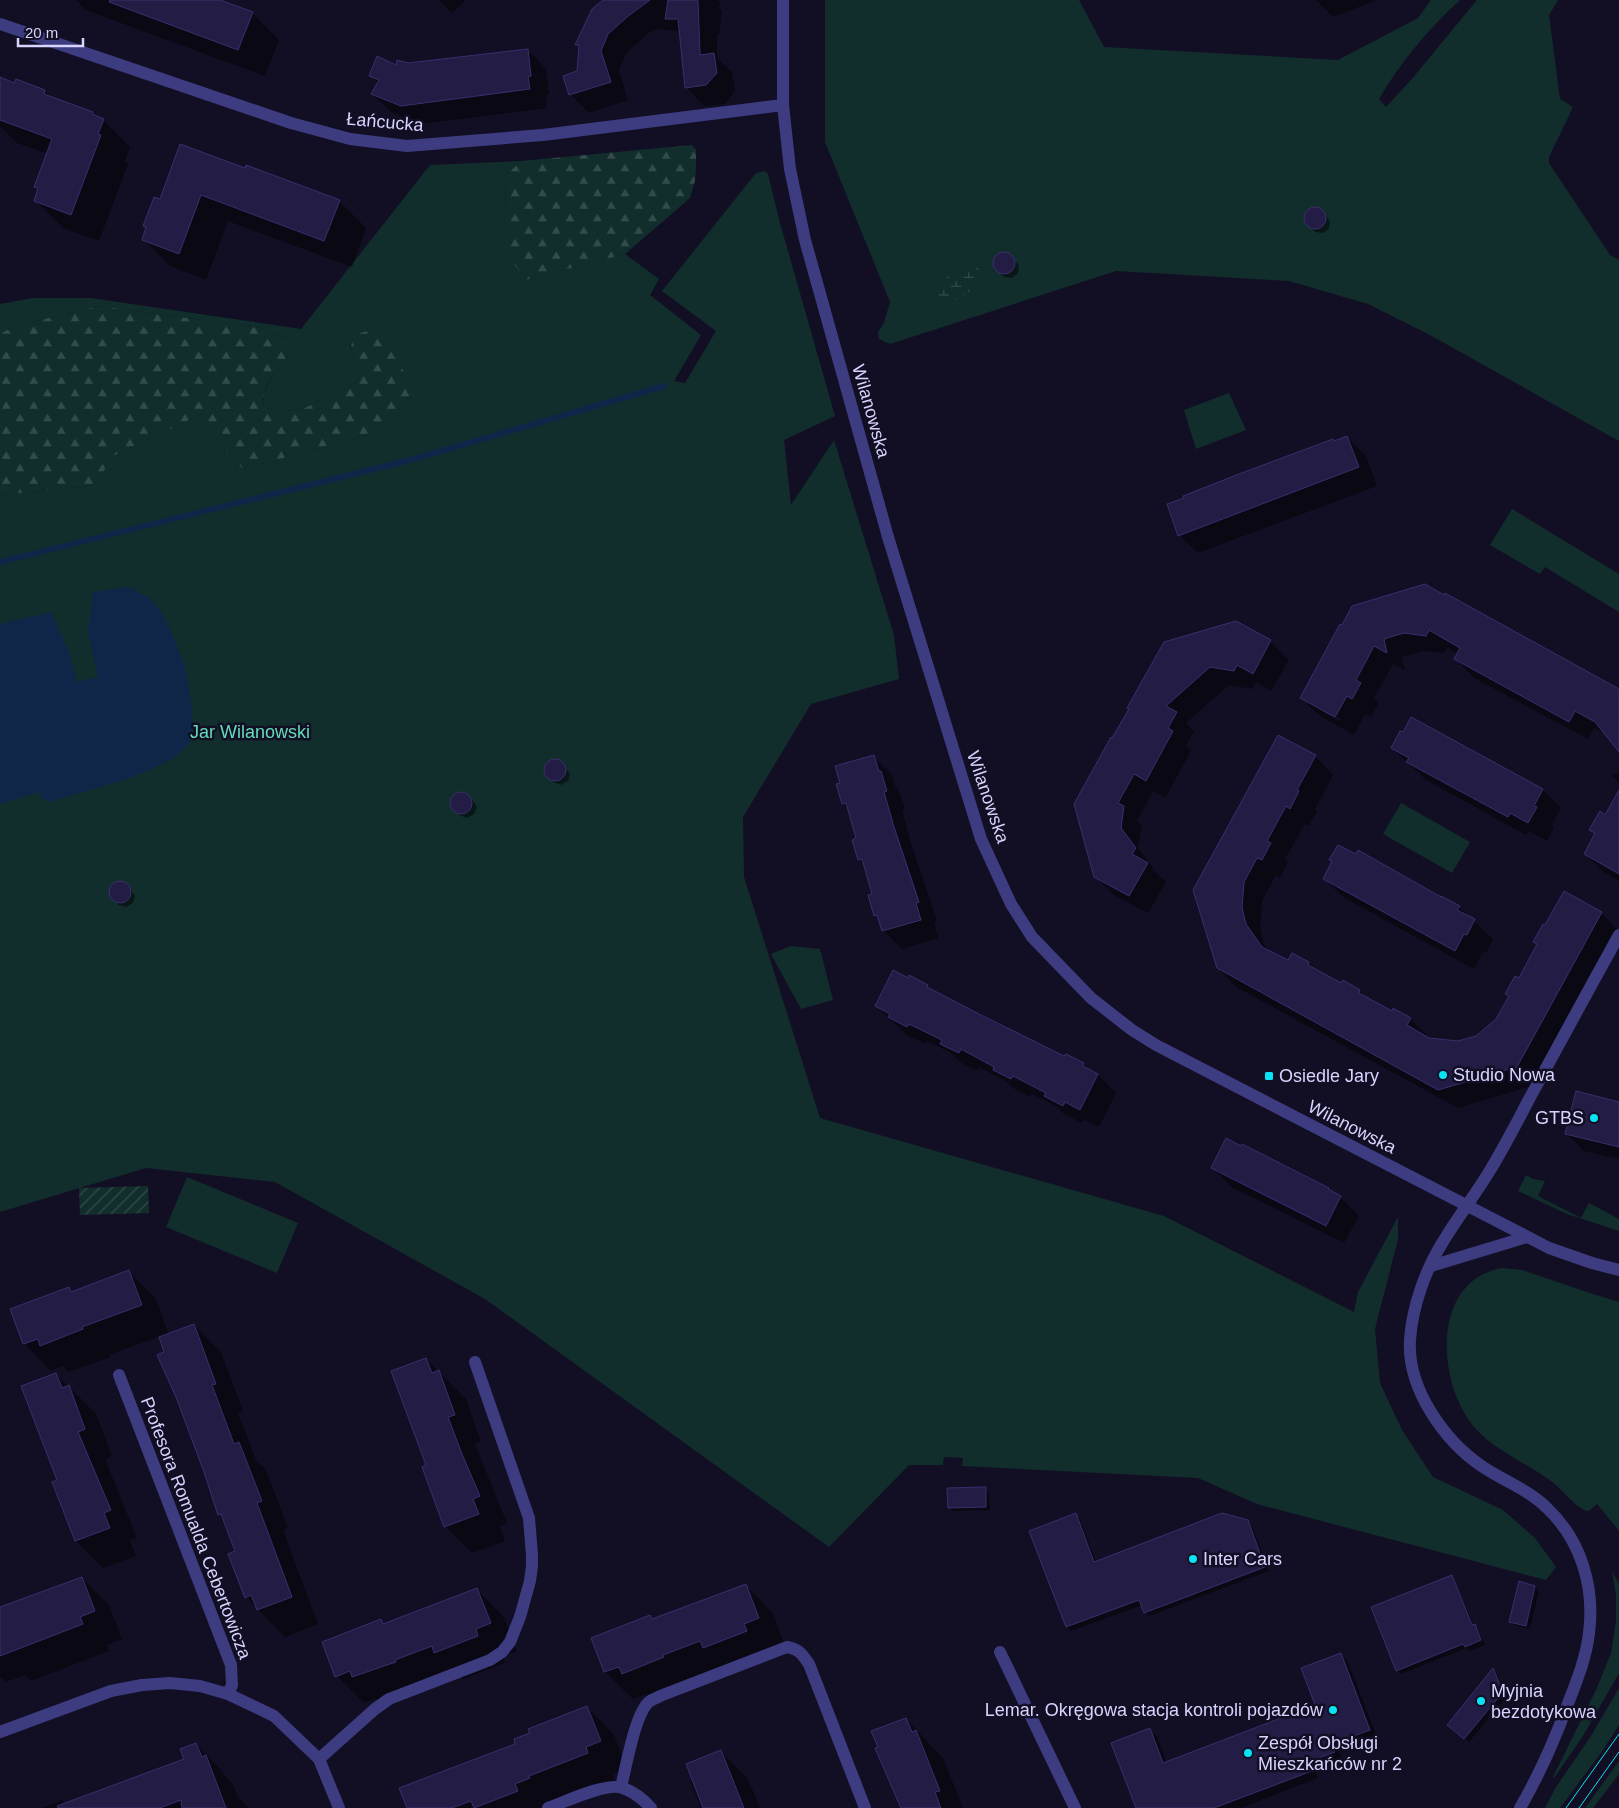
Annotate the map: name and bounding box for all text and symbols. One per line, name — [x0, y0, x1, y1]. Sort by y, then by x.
scale bar — [18, 15, 82, 47]
text: 20 m — [25, 24, 58, 41]
street label: Łańcucka — [346, 109, 425, 135]
street label: Wilanowska — [848, 362, 894, 461]
park label: Jar Wilanowski — [190, 722, 310, 742]
street label: Wilanowska — [963, 748, 1013, 847]
place label: Studio Nowa — [1453, 1065, 1556, 1085]
place label: Osiedle Jary — [1279, 1066, 1379, 1086]
marker: Studio Nowa — [1437, 1069, 1449, 1081]
marker: Osiedle Jary — [1263, 1070, 1275, 1082]
street label: Wilanowska — [1305, 1096, 1400, 1158]
place label: GTBS — [1535, 1108, 1584, 1128]
marker: GTBS — [1588, 1112, 1600, 1124]
street label: Profesora Romualda Cebertowicza — [137, 1394, 256, 1663]
place label: Inter Cars — [1203, 1549, 1282, 1569]
marker: Inter Cars — [1187, 1553, 1199, 1565]
place label: Myjnia bezdotykowa — [1491, 1681, 1597, 1722]
marker: Myjnia bezdotykowa — [1475, 1695, 1487, 1707]
place label: Lemar. Okręgowa stacja kontroli pojazdów — [985, 1700, 1324, 1720]
marker: Lemar. Okręgowa stacja kontroli pojazdów — [1327, 1704, 1339, 1716]
place label: Zespół Obsługi Mieszkańców nr 2 — [1258, 1733, 1402, 1774]
marker: Zespół Obsługi Mieszkańców nr 2 — [1242, 1747, 1254, 1759]

